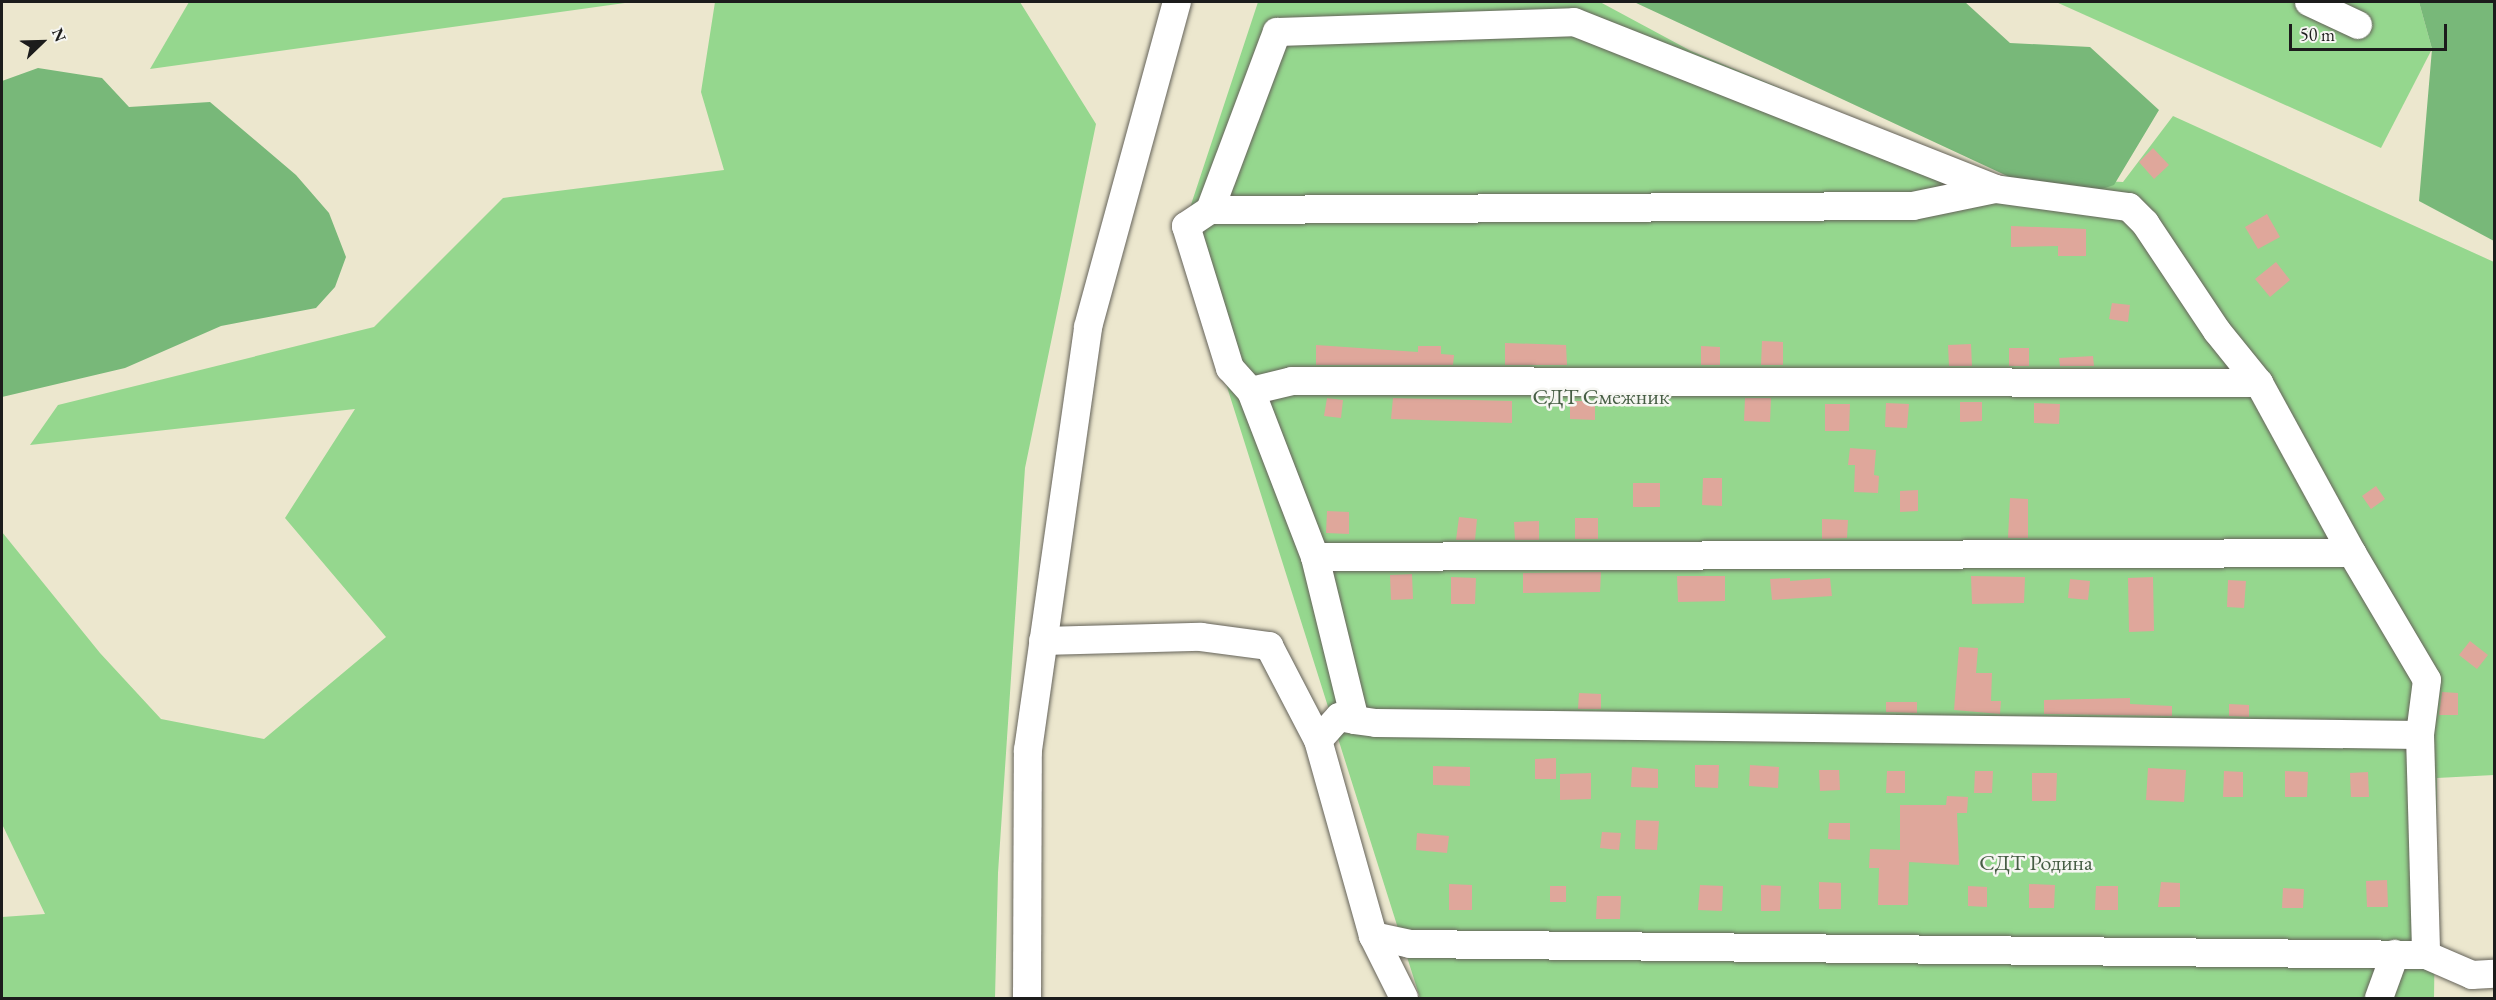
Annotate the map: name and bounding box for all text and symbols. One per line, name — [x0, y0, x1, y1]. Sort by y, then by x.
north arrow — [12, 12, 72, 72]
scale bar — [2292, 12, 2450, 50]
text: 50 m — [2300, 23, 2335, 46]
text: N — [47, 25, 71, 45]
park label: СДТ Смежник — [1533, 384, 1669, 410]
park label: СДТ Родина — [1979, 850, 2093, 876]

